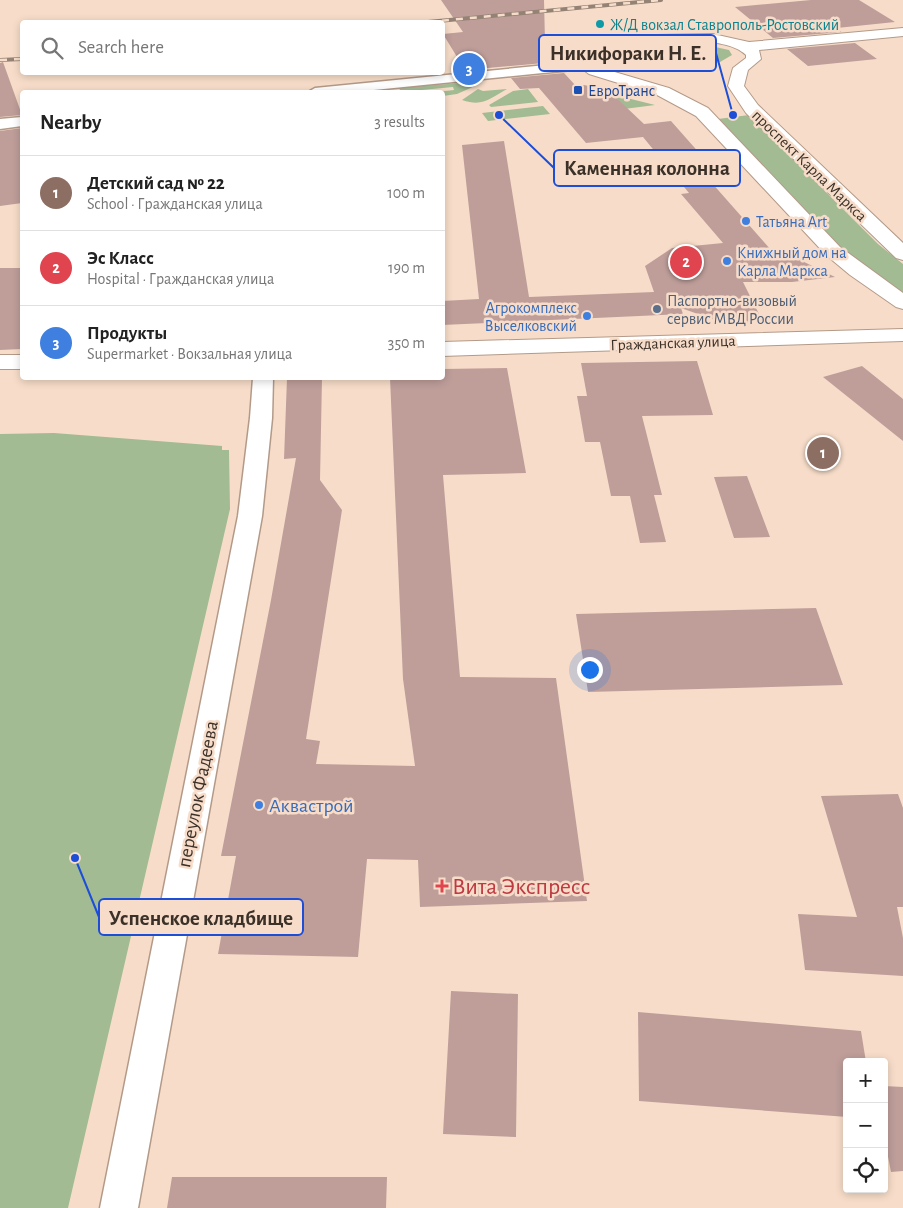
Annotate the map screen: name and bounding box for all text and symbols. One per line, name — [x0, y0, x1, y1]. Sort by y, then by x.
place label: Ж/Д вокзал Ставрополь-Ростовский — [610, 17, 839, 33]
marker: Ж/Д вокзал Ставрополь-Ростовский — [594, 18, 606, 30]
search box — [20, 20, 445, 75]
icon: search — [38, 34, 66, 62]
callout: Никифораки Н. Е. — [539, 35, 716, 71]
text: Search here — [78, 38, 164, 57]
text: Никифораки Н. Е. — [550, 43, 706, 64]
pin: 3 — [453, 50, 485, 88]
place label: ЕвроТранс — [588, 83, 655, 99]
marker: ЕвроТранс — [572, 84, 584, 96]
street label: проспект Карла Маркса — [749, 107, 870, 225]
text: Nearby — [40, 112, 101, 133]
text: 3 results — [374, 114, 425, 130]
callout: Каменная колонна — [554, 150, 740, 186]
text: Каменная колонна — [564, 158, 730, 179]
text: Детский сад № 22 — [87, 174, 225, 193]
text: 1 — [53, 185, 59, 201]
text: 100 m — [387, 185, 425, 201]
text: School · Гражданская улица — [87, 196, 263, 212]
place label: Татьяна Art — [756, 214, 827, 230]
marker: Татьяна Art — [740, 215, 752, 227]
pin: 2 — [670, 243, 702, 281]
place label: Книжный дом на Карла Маркса — [737, 245, 847, 279]
text: Эс Класс — [87, 249, 154, 268]
marker: Книжный дом на Карла Маркса — [721, 255, 733, 267]
text: 2 — [52, 260, 60, 276]
text: 190 m — [388, 260, 425, 276]
text: Hospital · Гражданская улица — [87, 271, 274, 287]
place label: Паспортно-визовый сервис МВД России — [667, 293, 797, 327]
place label: Агрокомплекс Выселковский — [485, 300, 577, 334]
marker: Паспортно-визовый сервис МВД России — [651, 303, 663, 315]
marker: Агрокомплекс Выселковский — [581, 310, 593, 322]
text: Продукты — [87, 324, 167, 343]
street label: Гражданская улица — [610, 333, 736, 354]
text: 3 — [53, 335, 59, 351]
text: 350 m — [388, 335, 425, 351]
text: Supermarket · Вокзальная улица — [87, 346, 292, 362]
pin: 1 — [807, 434, 839, 472]
your location — [577, 657, 603, 683]
street label: переулок Фадеева — [174, 719, 222, 869]
place label: Аквастрой — [269, 796, 354, 816]
marker: Аквастрой — [253, 799, 265, 811]
place label: Вита Экспресс — [452, 875, 591, 899]
marker: Вита Экспресс — [436, 880, 448, 892]
callout: Успенское кладбище — [99, 899, 303, 935]
text: Успенское кладбище — [109, 908, 293, 929]
map controls — [843, 1058, 888, 1193]
button: + — [843, 1058, 888, 1103]
button: − — [843, 1103, 888, 1148]
button: locate — [843, 1148, 888, 1193]

